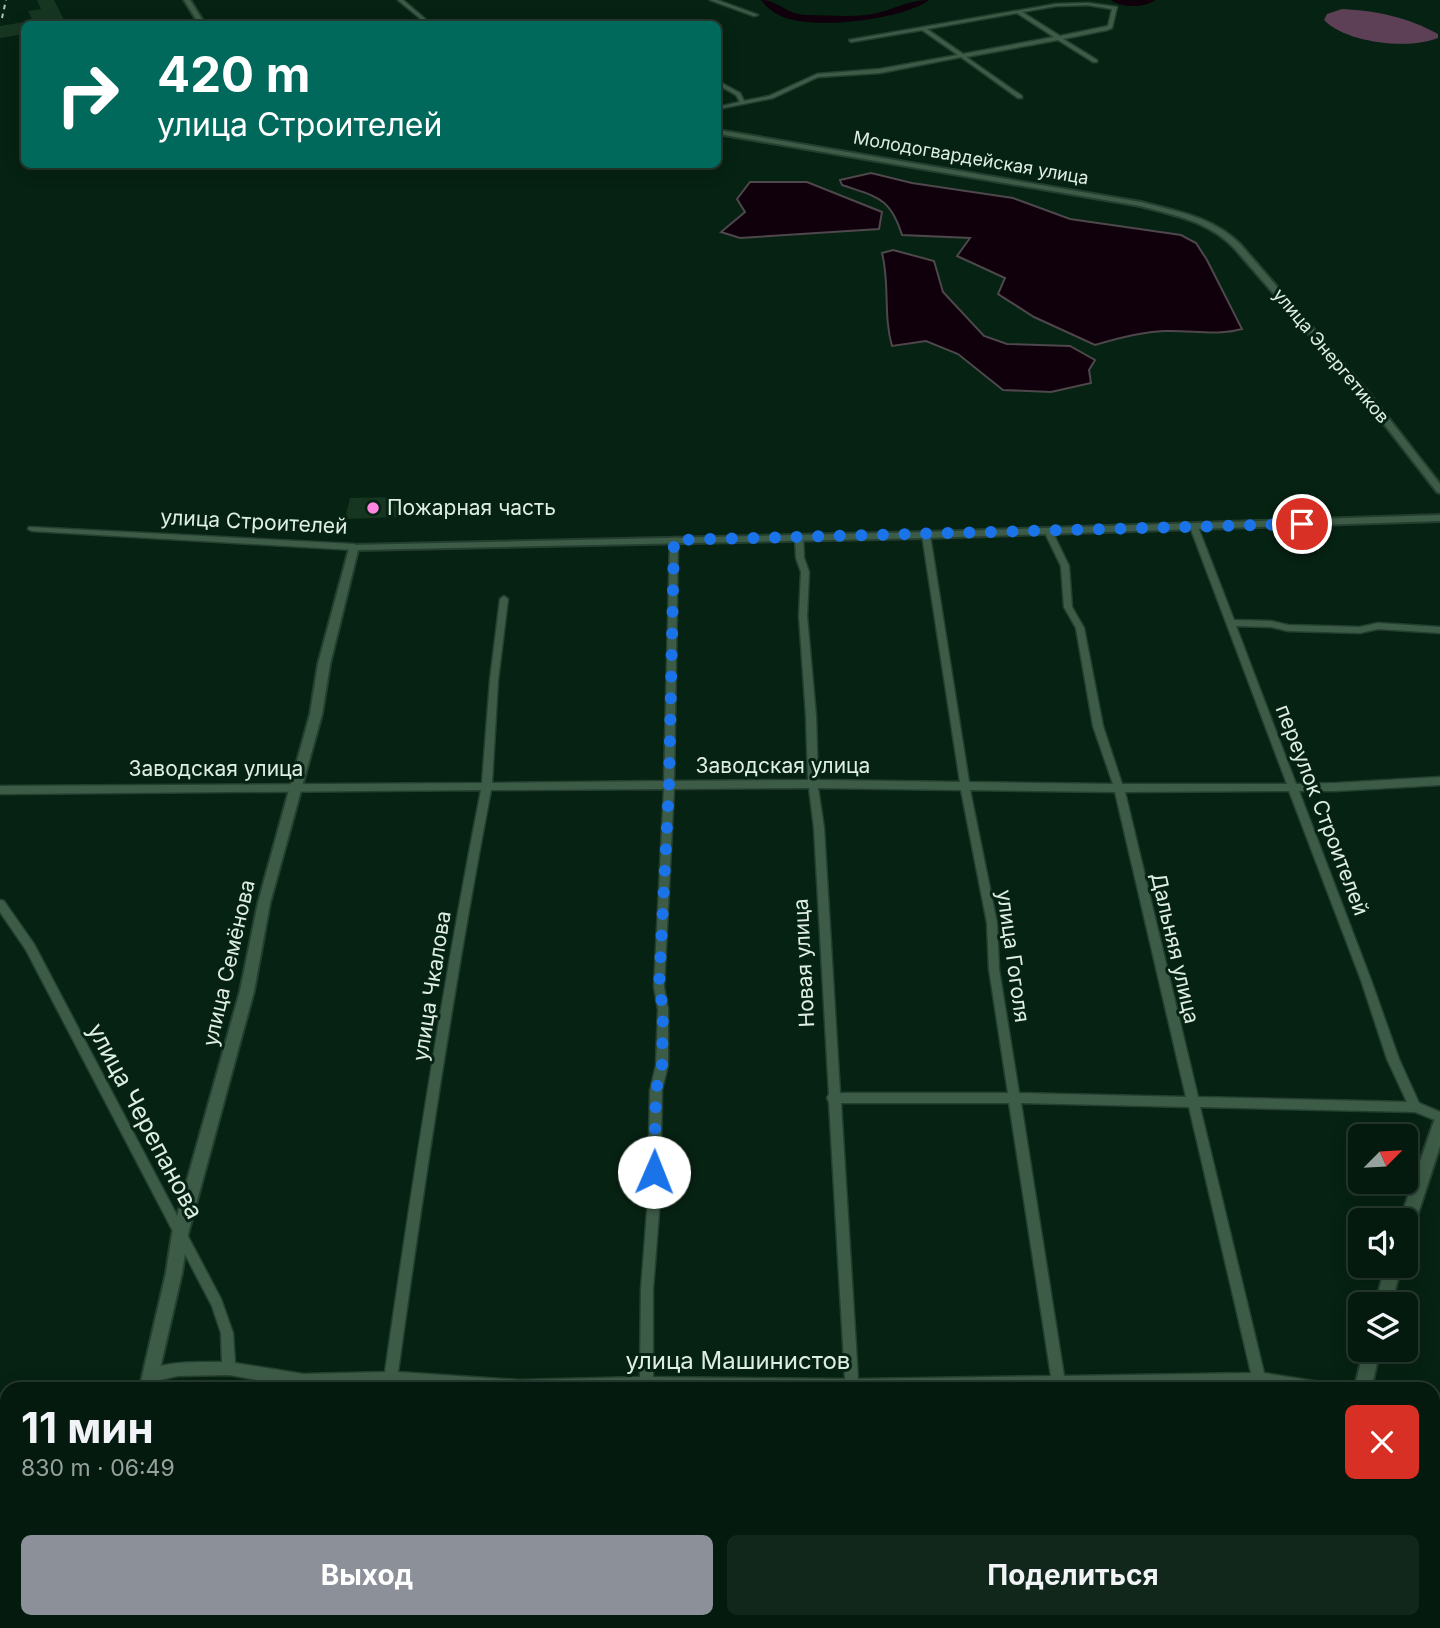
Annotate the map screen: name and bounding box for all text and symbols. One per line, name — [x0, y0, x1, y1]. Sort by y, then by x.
text: 420 m — [157, 45, 310, 104]
icon: right — [42, 49, 133, 140]
text: улица Строителей — [157, 105, 442, 144]
street label: Молодогвардейская улица — [852, 126, 1090, 189]
street label: улица Энергетиков — [1269, 284, 1394, 427]
pin — [1272, 494, 1332, 554]
place label: Пожарная часть — [387, 495, 556, 520]
marker: Пожарная часть — [365, 500, 381, 516]
street label: улица Строителей — [160, 504, 348, 539]
icon: arrive — [1283, 505, 1321, 543]
street label: переулок Строителей — [1271, 701, 1374, 919]
street label: Заводская улица — [696, 753, 870, 778]
street label: Заводская улица — [129, 756, 303, 781]
street label: Дальняя улица — [1146, 870, 1205, 1026]
street label: улица Семёнова — [197, 877, 260, 1049]
street label: улица Гоголя — [992, 888, 1035, 1024]
street label: Новая улица — [788, 898, 819, 1028]
street label: улица Чкалова — [407, 909, 456, 1063]
street label: улица Черепанова — [82, 1018, 209, 1224]
north arrow — [1348, 1124, 1418, 1194]
map controls — [1348, 1124, 1418, 1362]
position arrow — [617, 1135, 691, 1209]
button: sound — [1348, 1208, 1418, 1278]
button: layers — [1348, 1292, 1418, 1362]
street label: улица Машинистов — [626, 1346, 850, 1375]
text: 11 мин — [21, 1402, 154, 1453]
button: close — [1345, 1405, 1419, 1479]
text: 830 m · 06:49 — [21, 1454, 175, 1482]
button: Выход — [21, 1535, 713, 1615]
button: Поделиться — [727, 1535, 1419, 1615]

